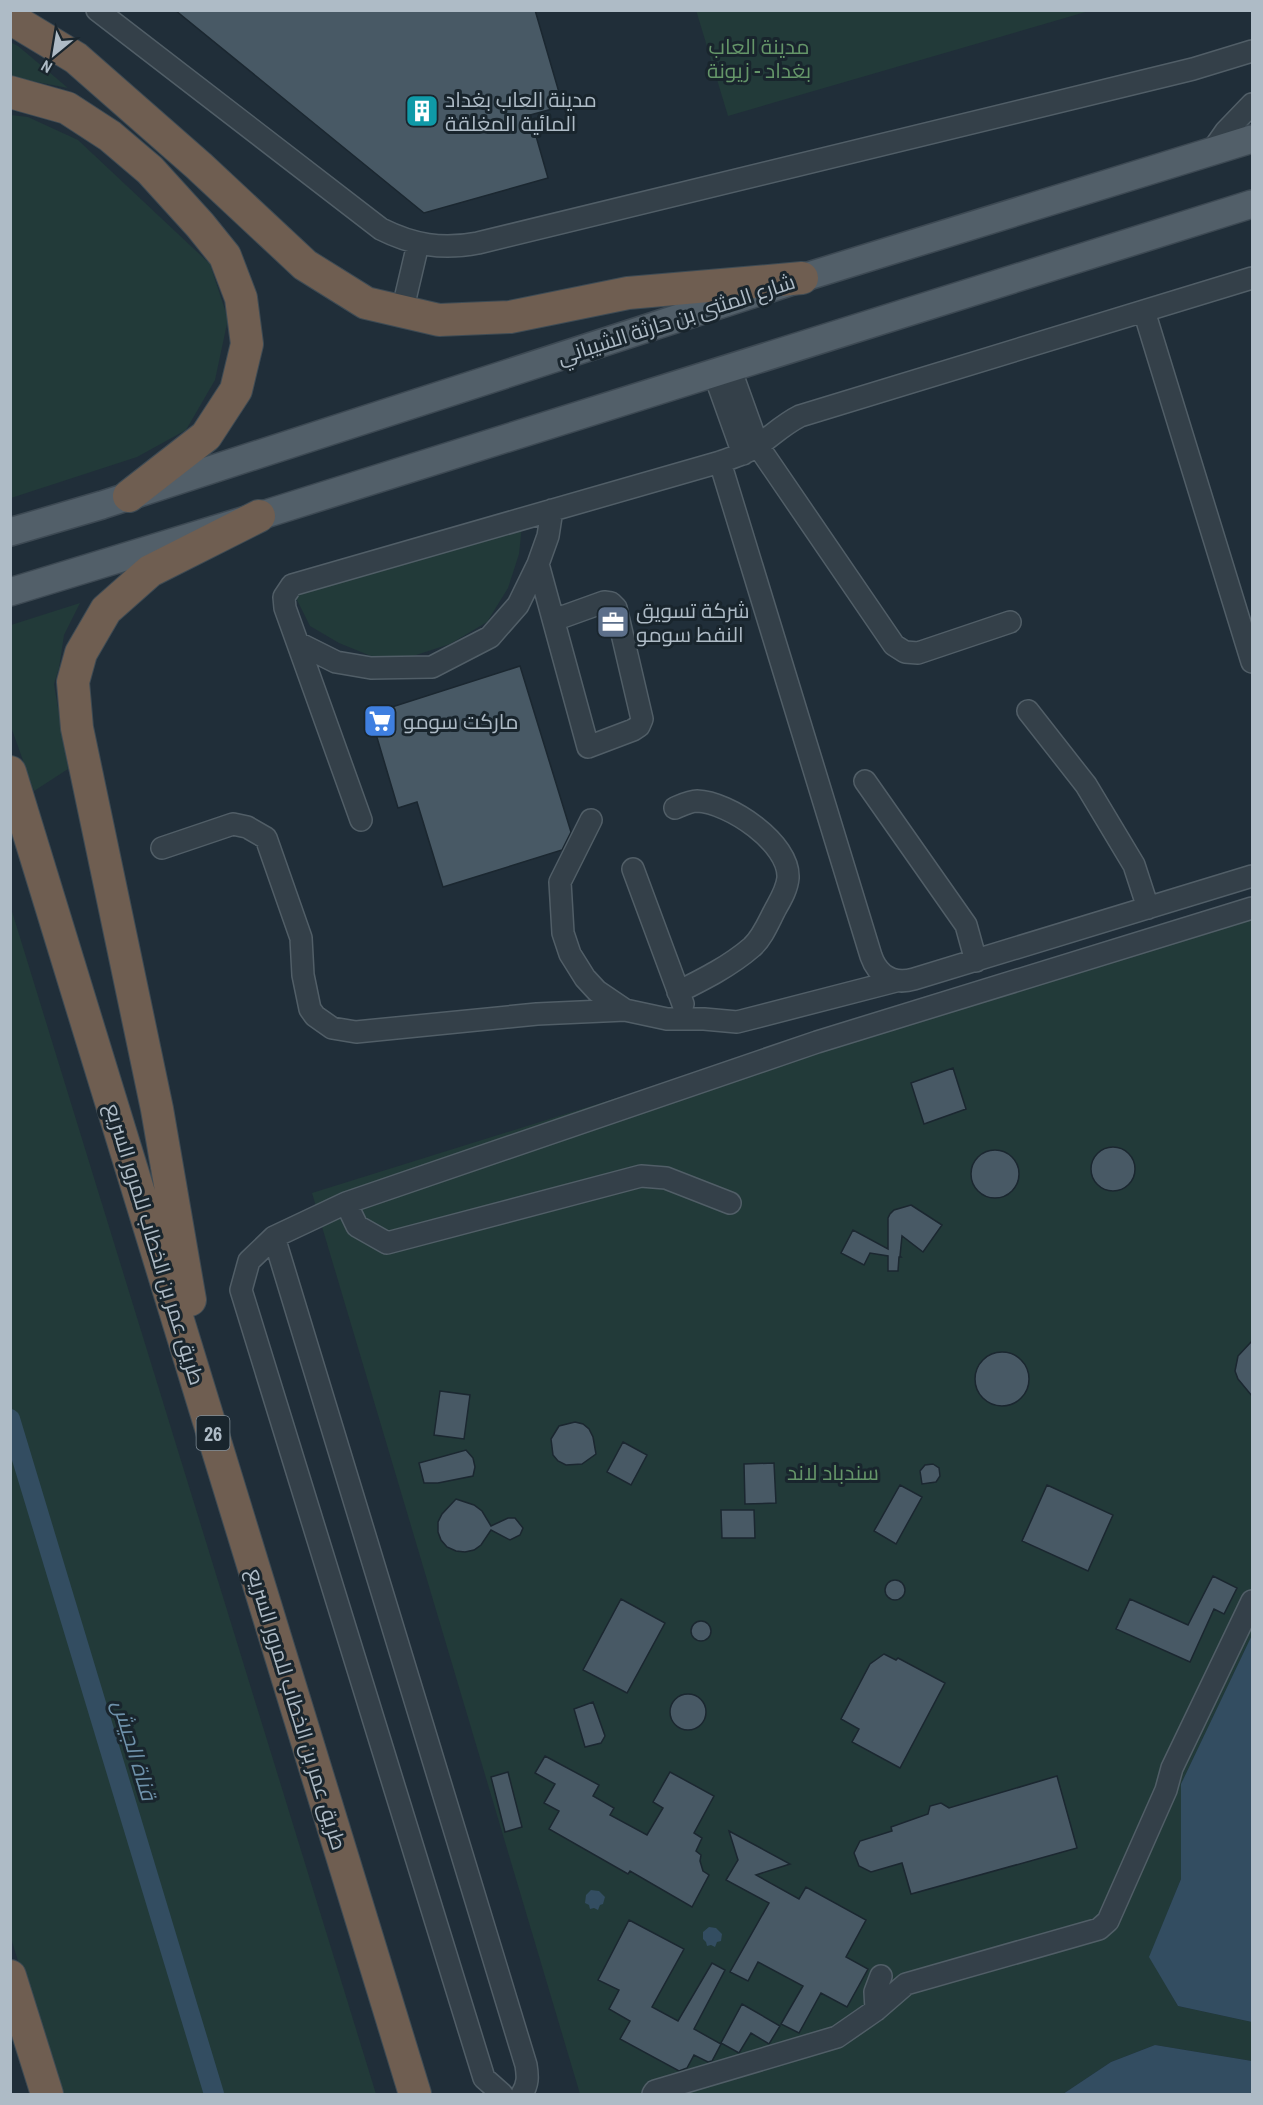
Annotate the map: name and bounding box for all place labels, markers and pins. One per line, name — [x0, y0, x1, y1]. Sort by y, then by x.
place label: مدينة العاب بغداد المائية المغلقة — [445, 85, 597, 138]
building icon: مدينة العاب بغداد المائية المغلقة — [404, 93, 440, 129]
place label: شركة تسويق النفط سومو — [636, 596, 750, 649]
office icon: شركة تسويق النفط سومو — [595, 604, 631, 640]
supermarket icon: ماركت سومو — [362, 703, 398, 739]
place label: ماركت سومو — [403, 707, 518, 736]

